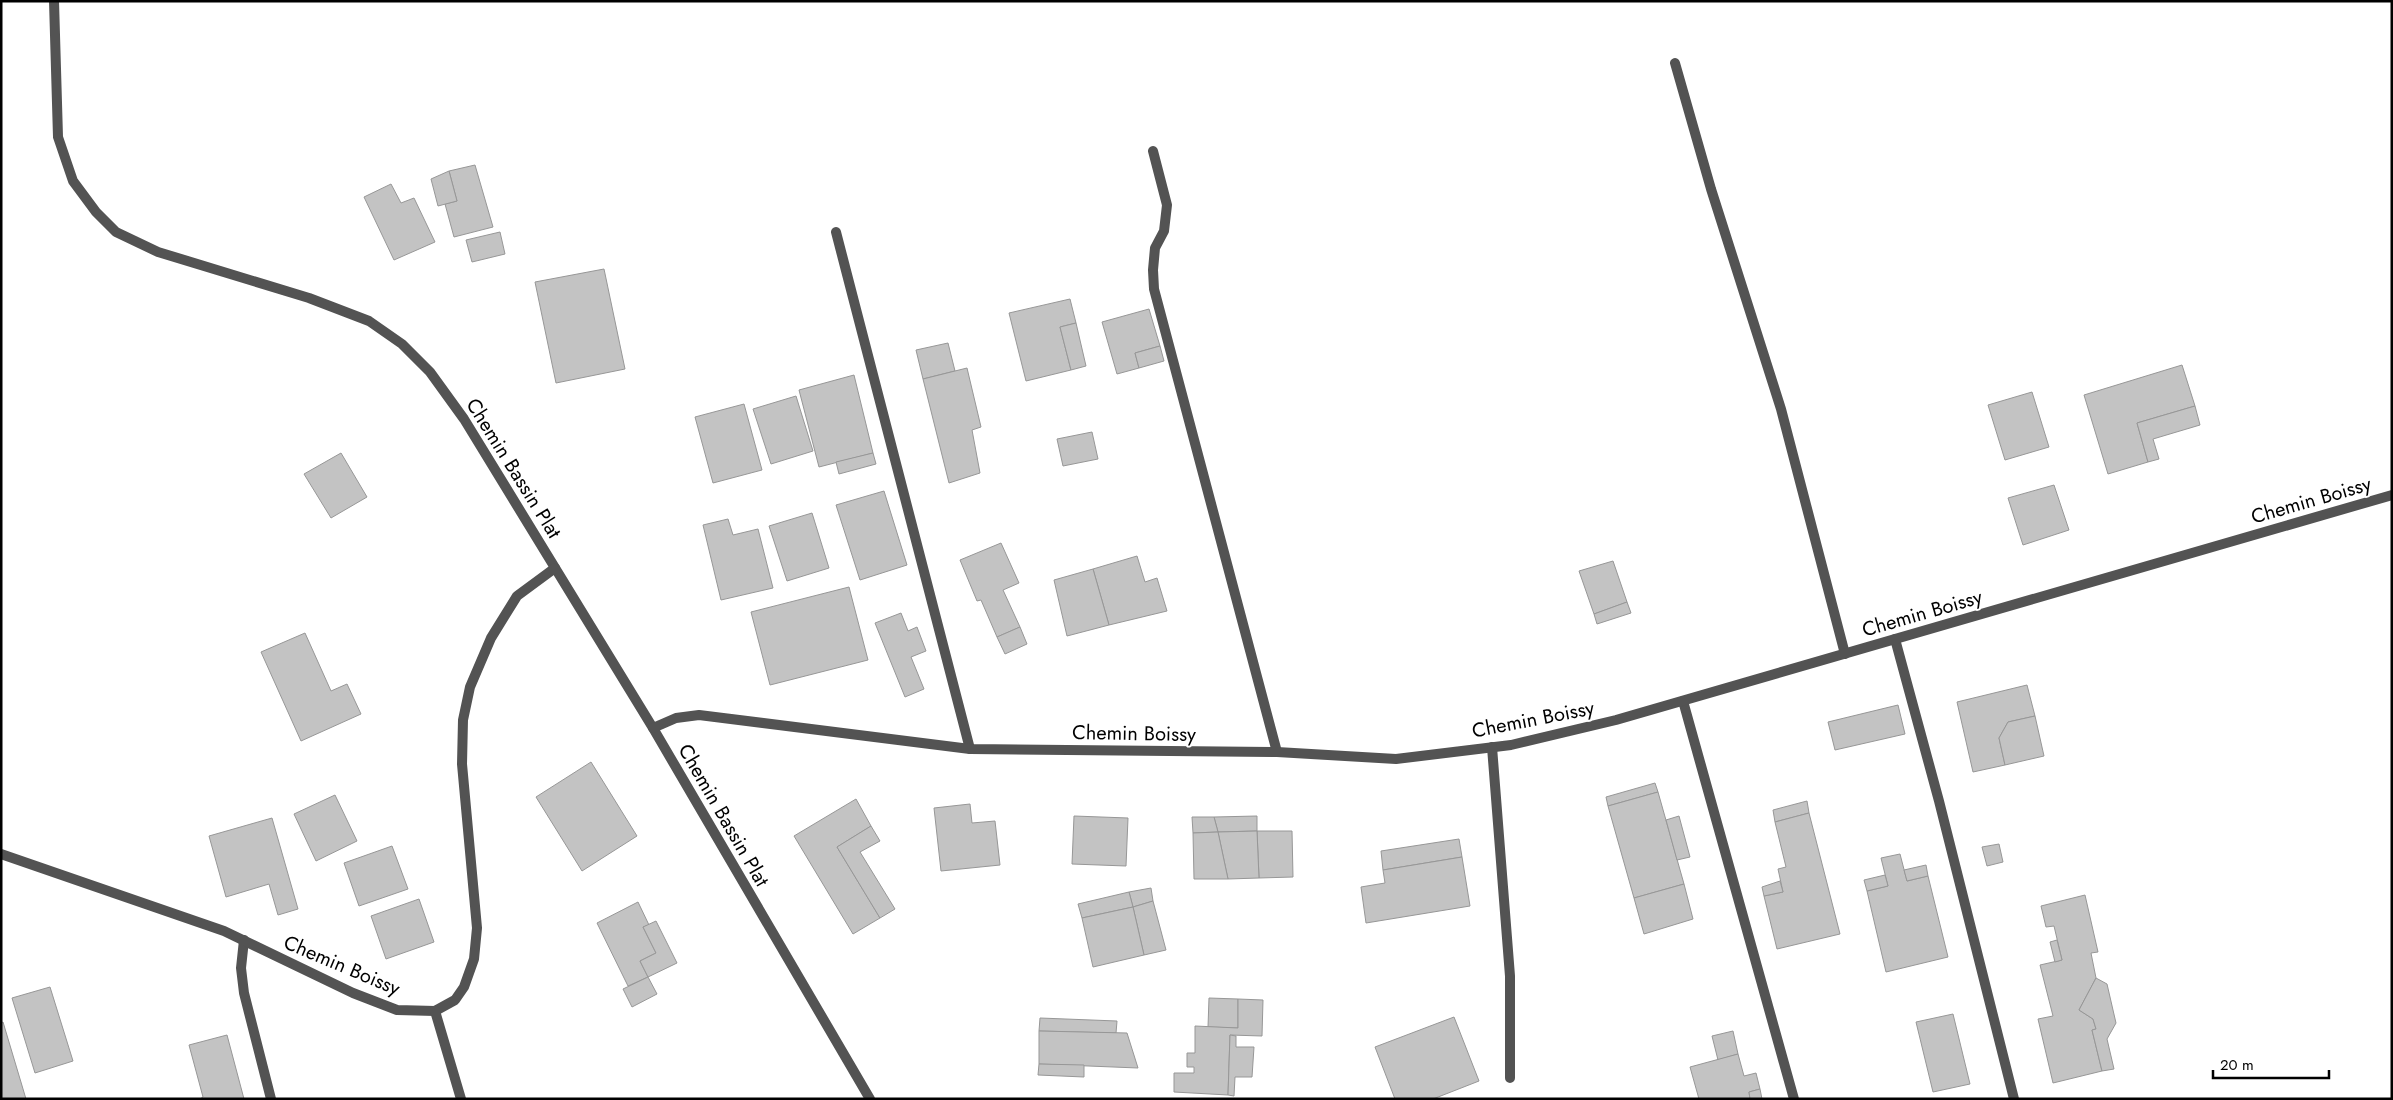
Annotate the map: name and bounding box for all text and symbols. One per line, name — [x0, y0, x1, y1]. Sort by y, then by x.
street label: Chemin Bassin Plat — [459, 393, 568, 544]
street label: Chemin Boissy — [2248, 469, 2375, 531]
street label: Chemin Boissy — [1859, 582, 1986, 644]
street label: Chemin Boissy — [1470, 693, 1597, 746]
street label: Chemin Boissy — [1072, 718, 1196, 749]
street label: Chemin Bassin Plat — [671, 739, 776, 892]
street label: Chemin Boissy — [279, 928, 405, 1003]
scale bar — [2213, 1048, 2329, 1080]
text: 20 m — [2220, 1054, 2254, 1076]

